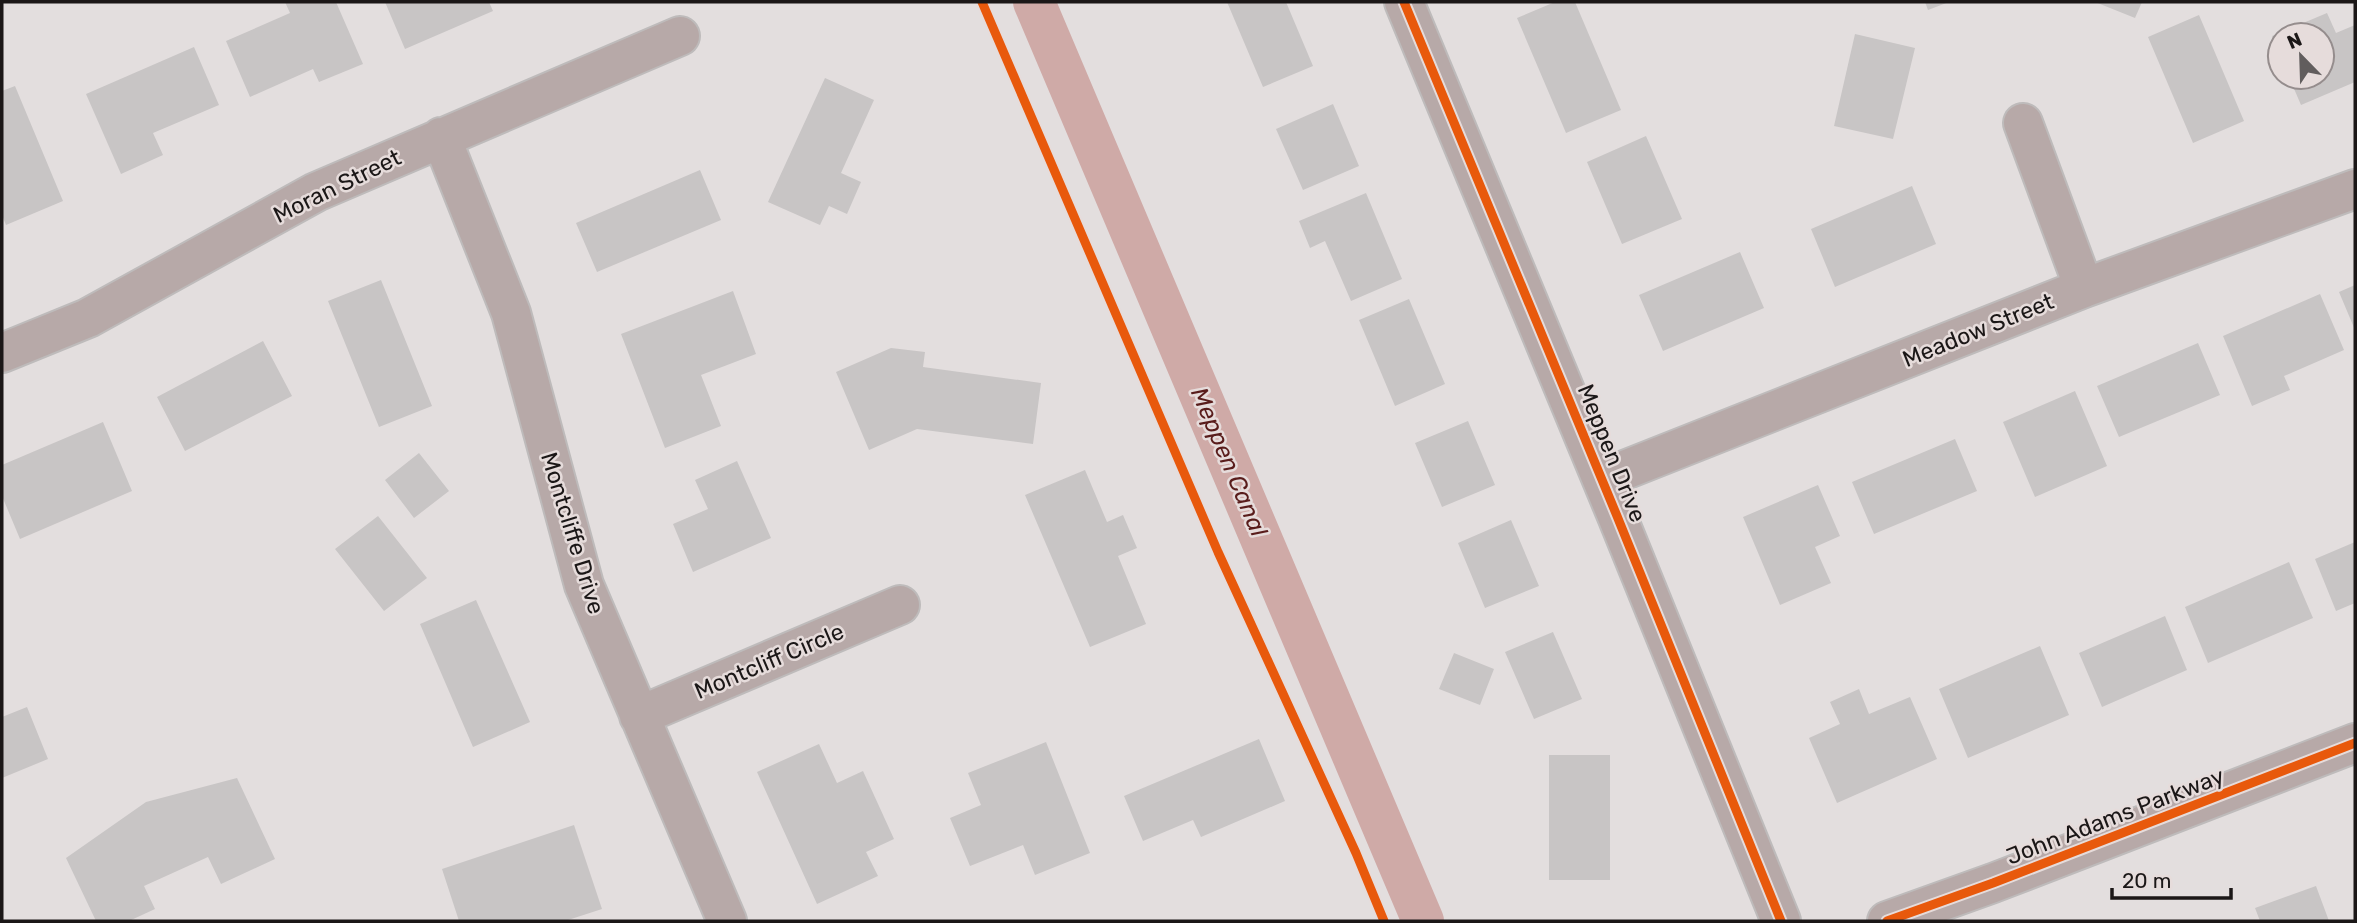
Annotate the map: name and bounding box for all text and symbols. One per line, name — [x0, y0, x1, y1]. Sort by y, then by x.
north arrow — [2266, 21, 2336, 91]
text: N — [2284, 28, 2305, 54]
street label: Moran Street — [268, 143, 406, 229]
street label: Meadow Street — [1898, 287, 2058, 373]
street label: Meppen Drive — [1572, 380, 1652, 526]
water label: Meppen Canal — [1185, 383, 1273, 542]
street label: Montcliffe Drive — [535, 449, 611, 617]
street label: Montcliff Circle — [690, 617, 848, 705]
street label: John Adams Parkway — [2002, 761, 2228, 871]
scale bar — [2112, 856, 2231, 900]
text: 20 m — [2122, 868, 2171, 893]

